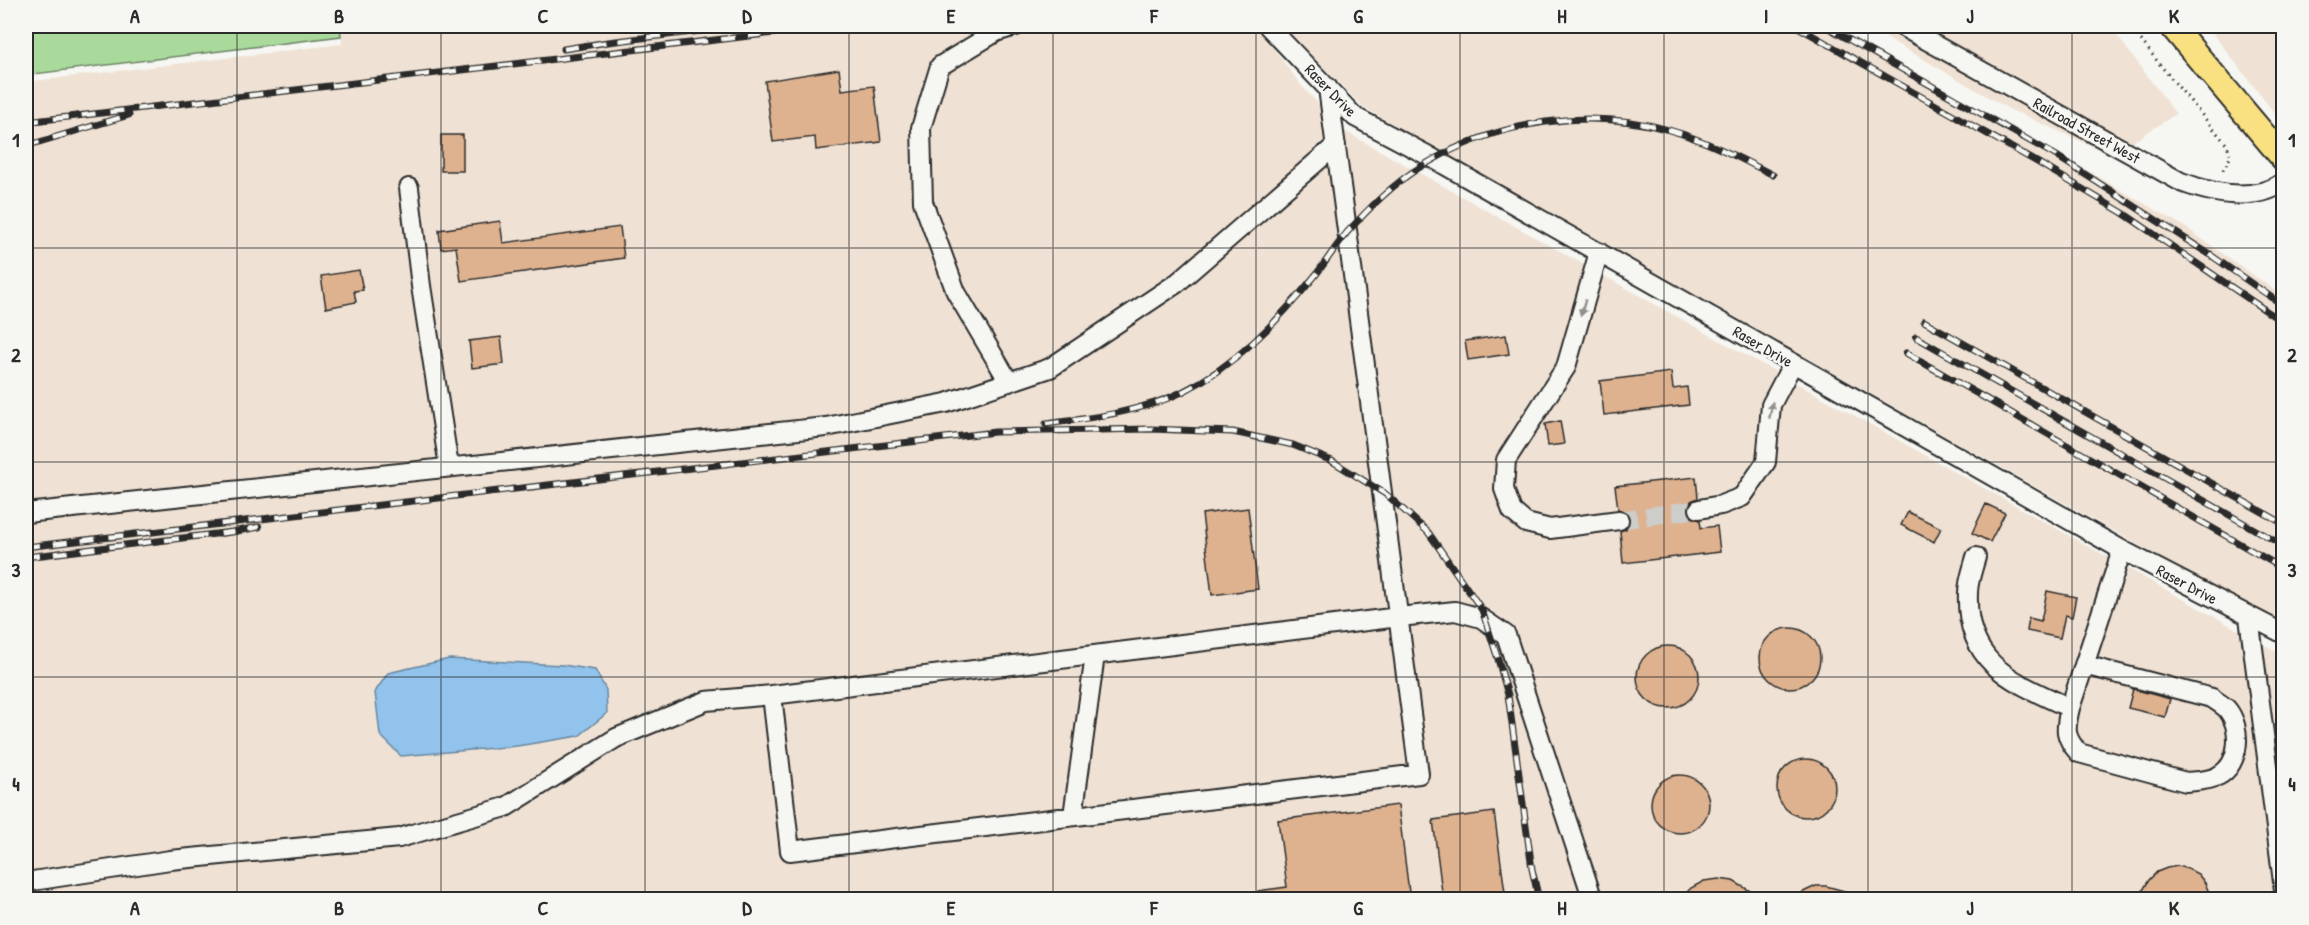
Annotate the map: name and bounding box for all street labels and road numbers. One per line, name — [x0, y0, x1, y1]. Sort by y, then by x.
street label: Raser Drive — [1300, 59, 1362, 122]
street label: Railroad Street West — [2030, 92, 2145, 169]
street label: Raser Drive — [1729, 320, 1798, 372]
street label: Raser Drive — [2153, 559, 2222, 610]

